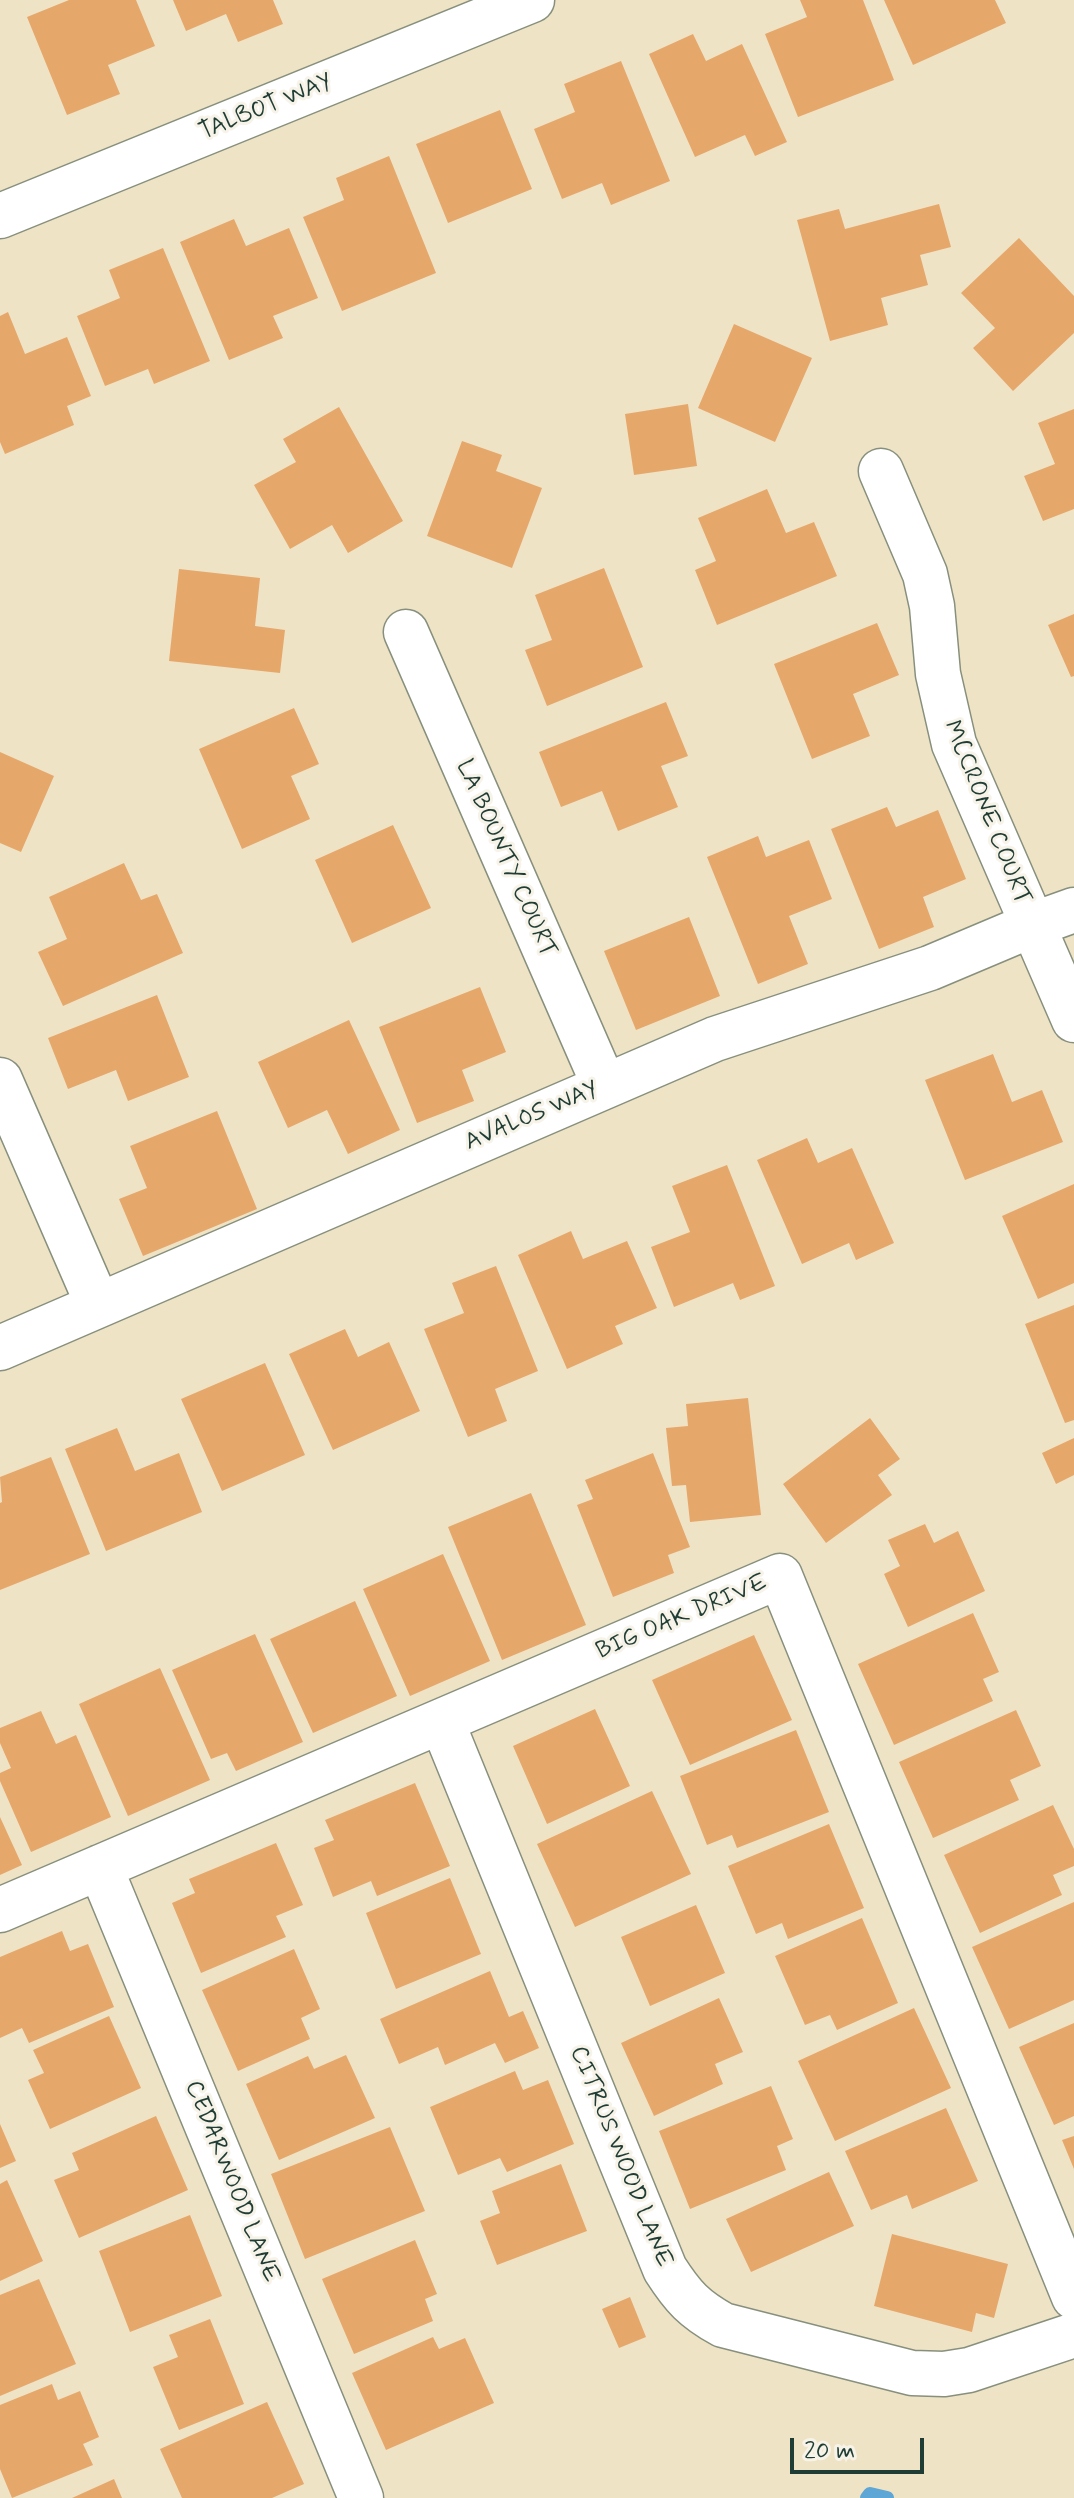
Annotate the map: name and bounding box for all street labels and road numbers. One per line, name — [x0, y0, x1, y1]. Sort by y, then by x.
street label: TALBOT WAY — [195, 68, 337, 148]
street label: MCCRONE COURT — [936, 717, 1036, 909]
street label: LA BOUNTY COURT — [448, 756, 562, 962]
street label: AVALOS WAY — [461, 1076, 603, 1158]
street label: BIG OAK DRIVE — [592, 1569, 772, 1667]
street label: CITRUS WOOD LANE — [562, 2042, 678, 2272]
street label: CEDARWOOD LANE — [177, 2077, 285, 2287]

